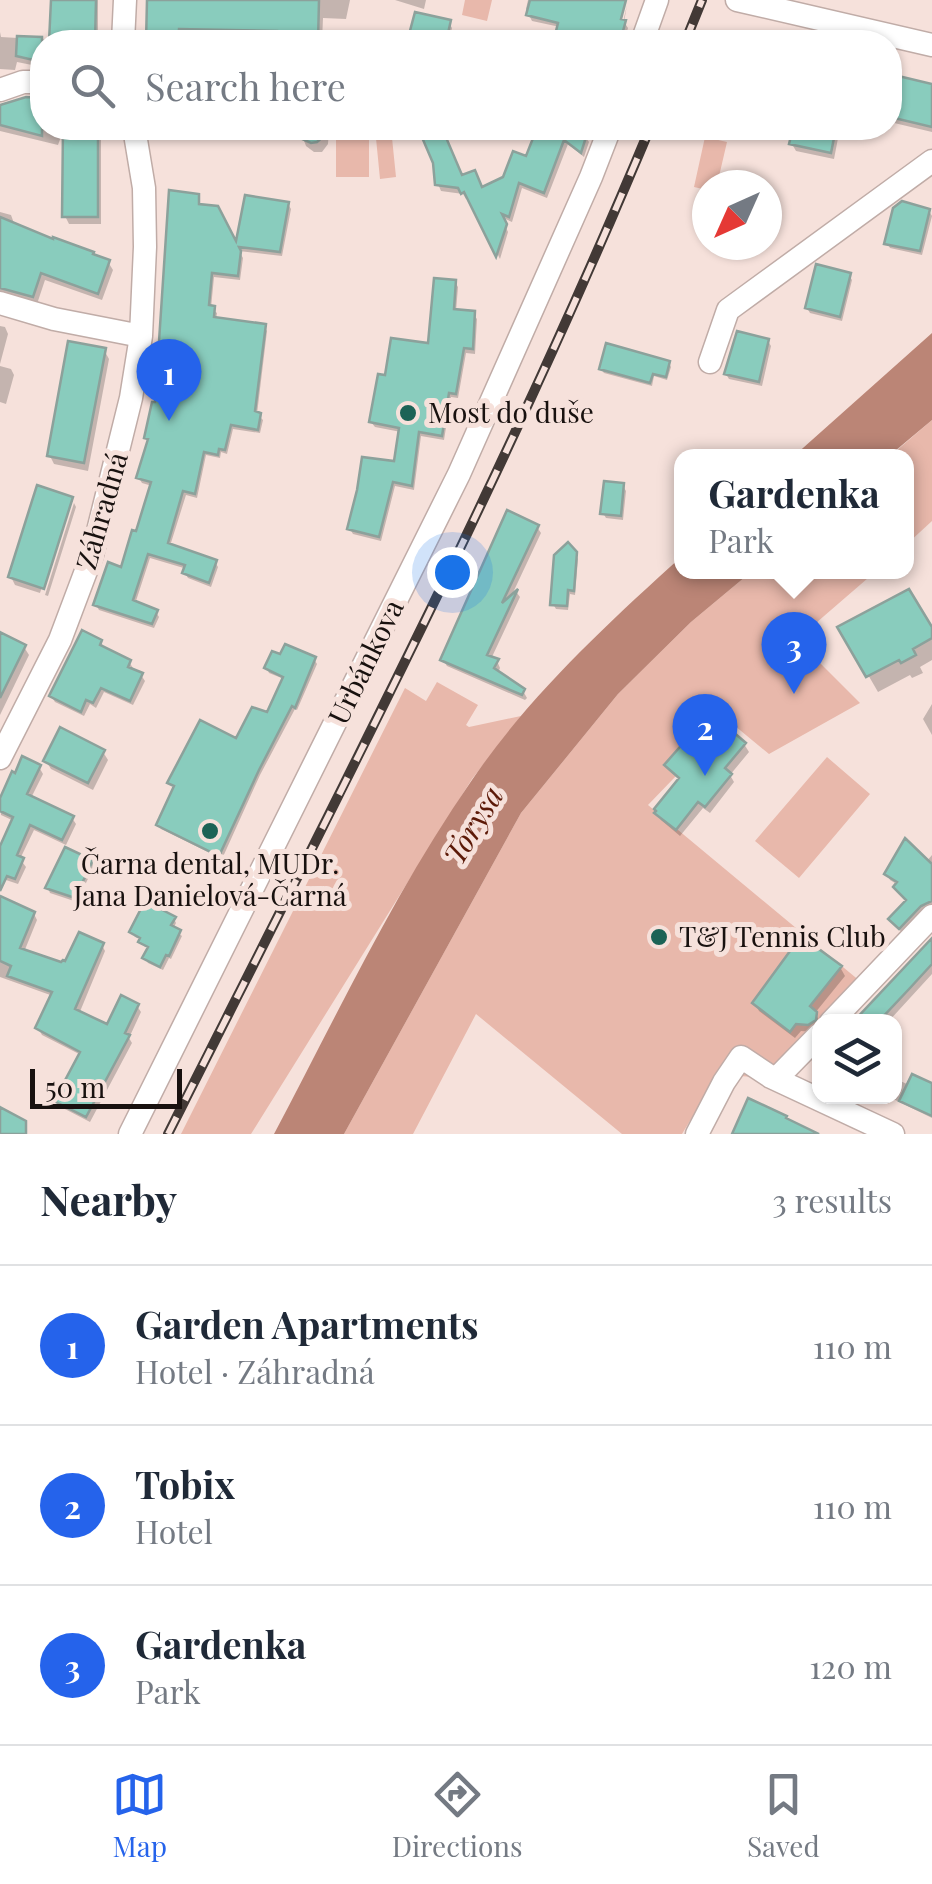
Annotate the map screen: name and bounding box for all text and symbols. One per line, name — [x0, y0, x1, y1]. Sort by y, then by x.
search box — [30, 30, 902, 140]
icon: search — [65, 58, 120, 113]
text: Search here — [145, 60, 346, 111]
north arrow — [692, 170, 782, 260]
pin: 1 — [136, 338, 202, 421]
place label: Most do duše — [428, 393, 594, 430]
marker: Most do duše — [397, 402, 419, 424]
street label: Záhradná — [66, 448, 135, 574]
popup — [674, 449, 914, 579]
text: Gardenka — [708, 467, 880, 518]
text: Park — [708, 518, 774, 561]
your location — [427, 547, 478, 598]
street label: Urbánkova — [319, 593, 411, 730]
pin: 3 — [762, 612, 826, 694]
pin: 2 — [672, 694, 738, 776]
water label: Torysa — [433, 778, 511, 872]
marker: Čarna dental, MUDr. Jana Danielová-Čarná — [199, 820, 221, 842]
place label: Čarna dental, MUDr. Jana Danielová-Čarná — [72, 844, 347, 913]
place label: T&J Tennis Club — [679, 917, 886, 954]
marker: T&J Tennis Club — [648, 926, 670, 948]
map controls — [812, 1014, 902, 1104]
button: layers — [812, 1014, 902, 1104]
scale bar — [30, 1064, 182, 1108]
text: 50 m — [45, 1068, 105, 1105]
text: Nearby — [40, 1171, 177, 1227]
text: 3 results — [772, 1178, 892, 1221]
text: Garden Apartments — [135, 1298, 479, 1349]
text: 1 — [66, 1324, 79, 1367]
text: 110 m — [813, 1324, 892, 1367]
text: Hotel · Záhradná — [135, 1349, 375, 1392]
text: Tobix — [135, 1458, 235, 1509]
text: 2 — [64, 1484, 81, 1527]
text: 110 m — [813, 1484, 892, 1527]
text: Hotel — [135, 1509, 213, 1552]
text: Gardenka — [135, 1618, 307, 1669]
text: 3 — [65, 1644, 80, 1687]
text: 120 m — [809, 1644, 892, 1687]
text: Park — [135, 1669, 201, 1712]
tab: Map — [112, 1767, 167, 1864]
tab: Directions — [392, 1767, 523, 1864]
tab: Saved — [747, 1767, 820, 1864]

